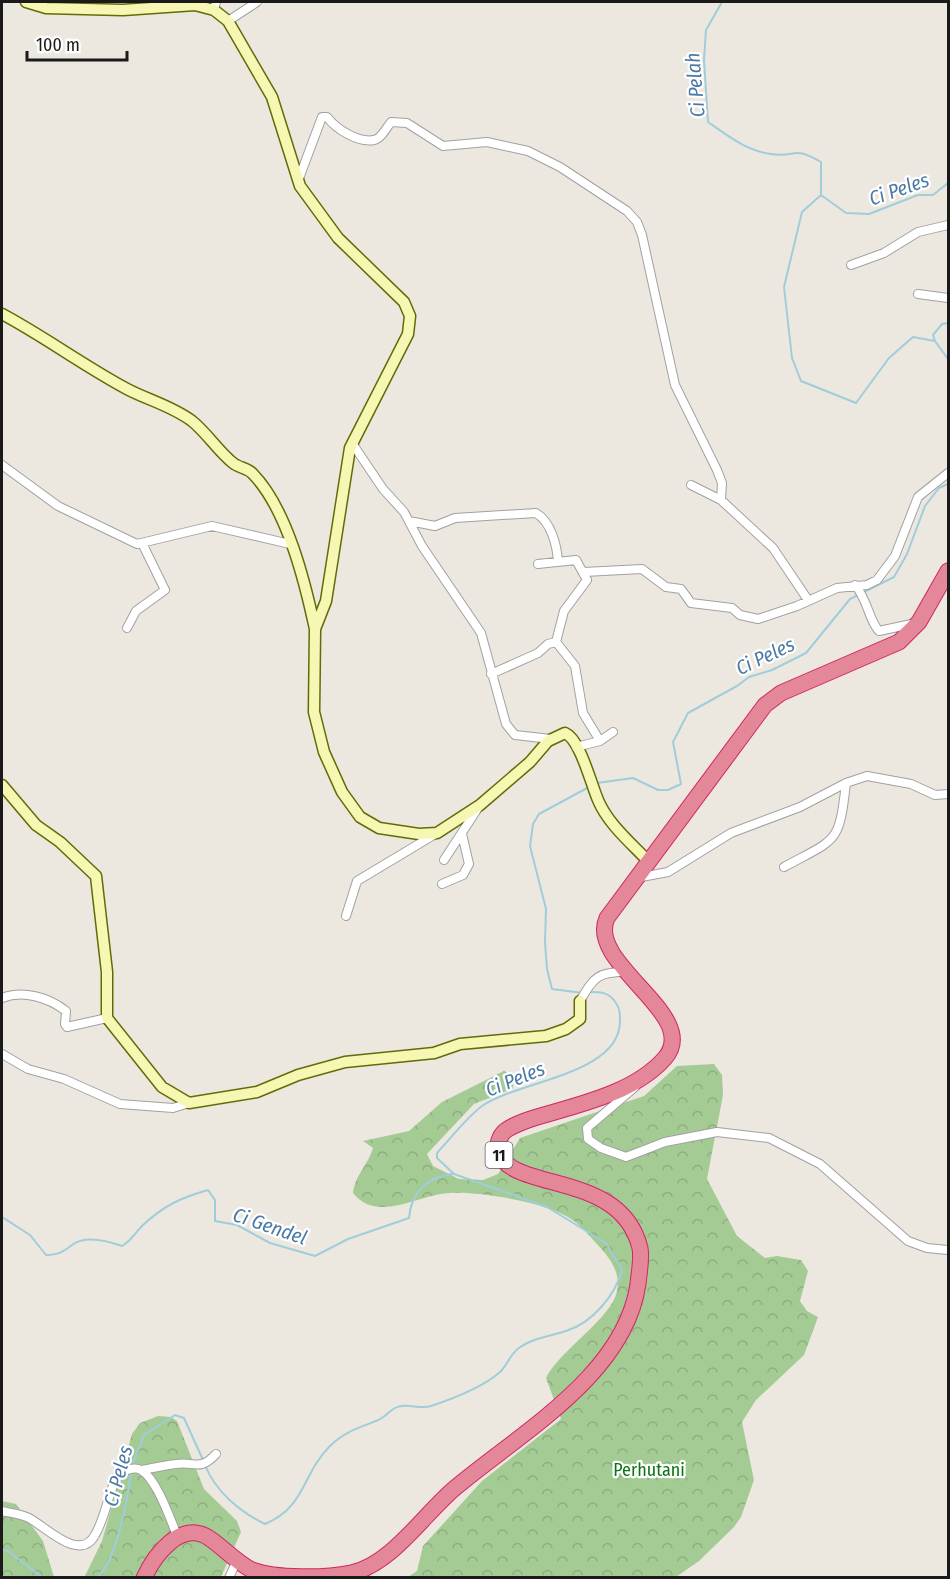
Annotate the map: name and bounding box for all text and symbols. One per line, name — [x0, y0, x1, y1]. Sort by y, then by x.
scale bar — [27, 24, 128, 62]
text: 100 m — [36, 34, 80, 56]
water label: Ci Pelah — [680, 52, 710, 118]
water label: Ci Peles — [866, 167, 933, 210]
water label: Ci Peles — [732, 632, 799, 680]
water label: Ci Peles — [482, 1056, 549, 1102]
road number: 11 — [486, 1142, 512, 1168]
water label: Ci Gendel — [230, 1202, 310, 1250]
water label: Ci Peles — [98, 1442, 138, 1509]
park label: Perhutani — [613, 1459, 685, 1481]

